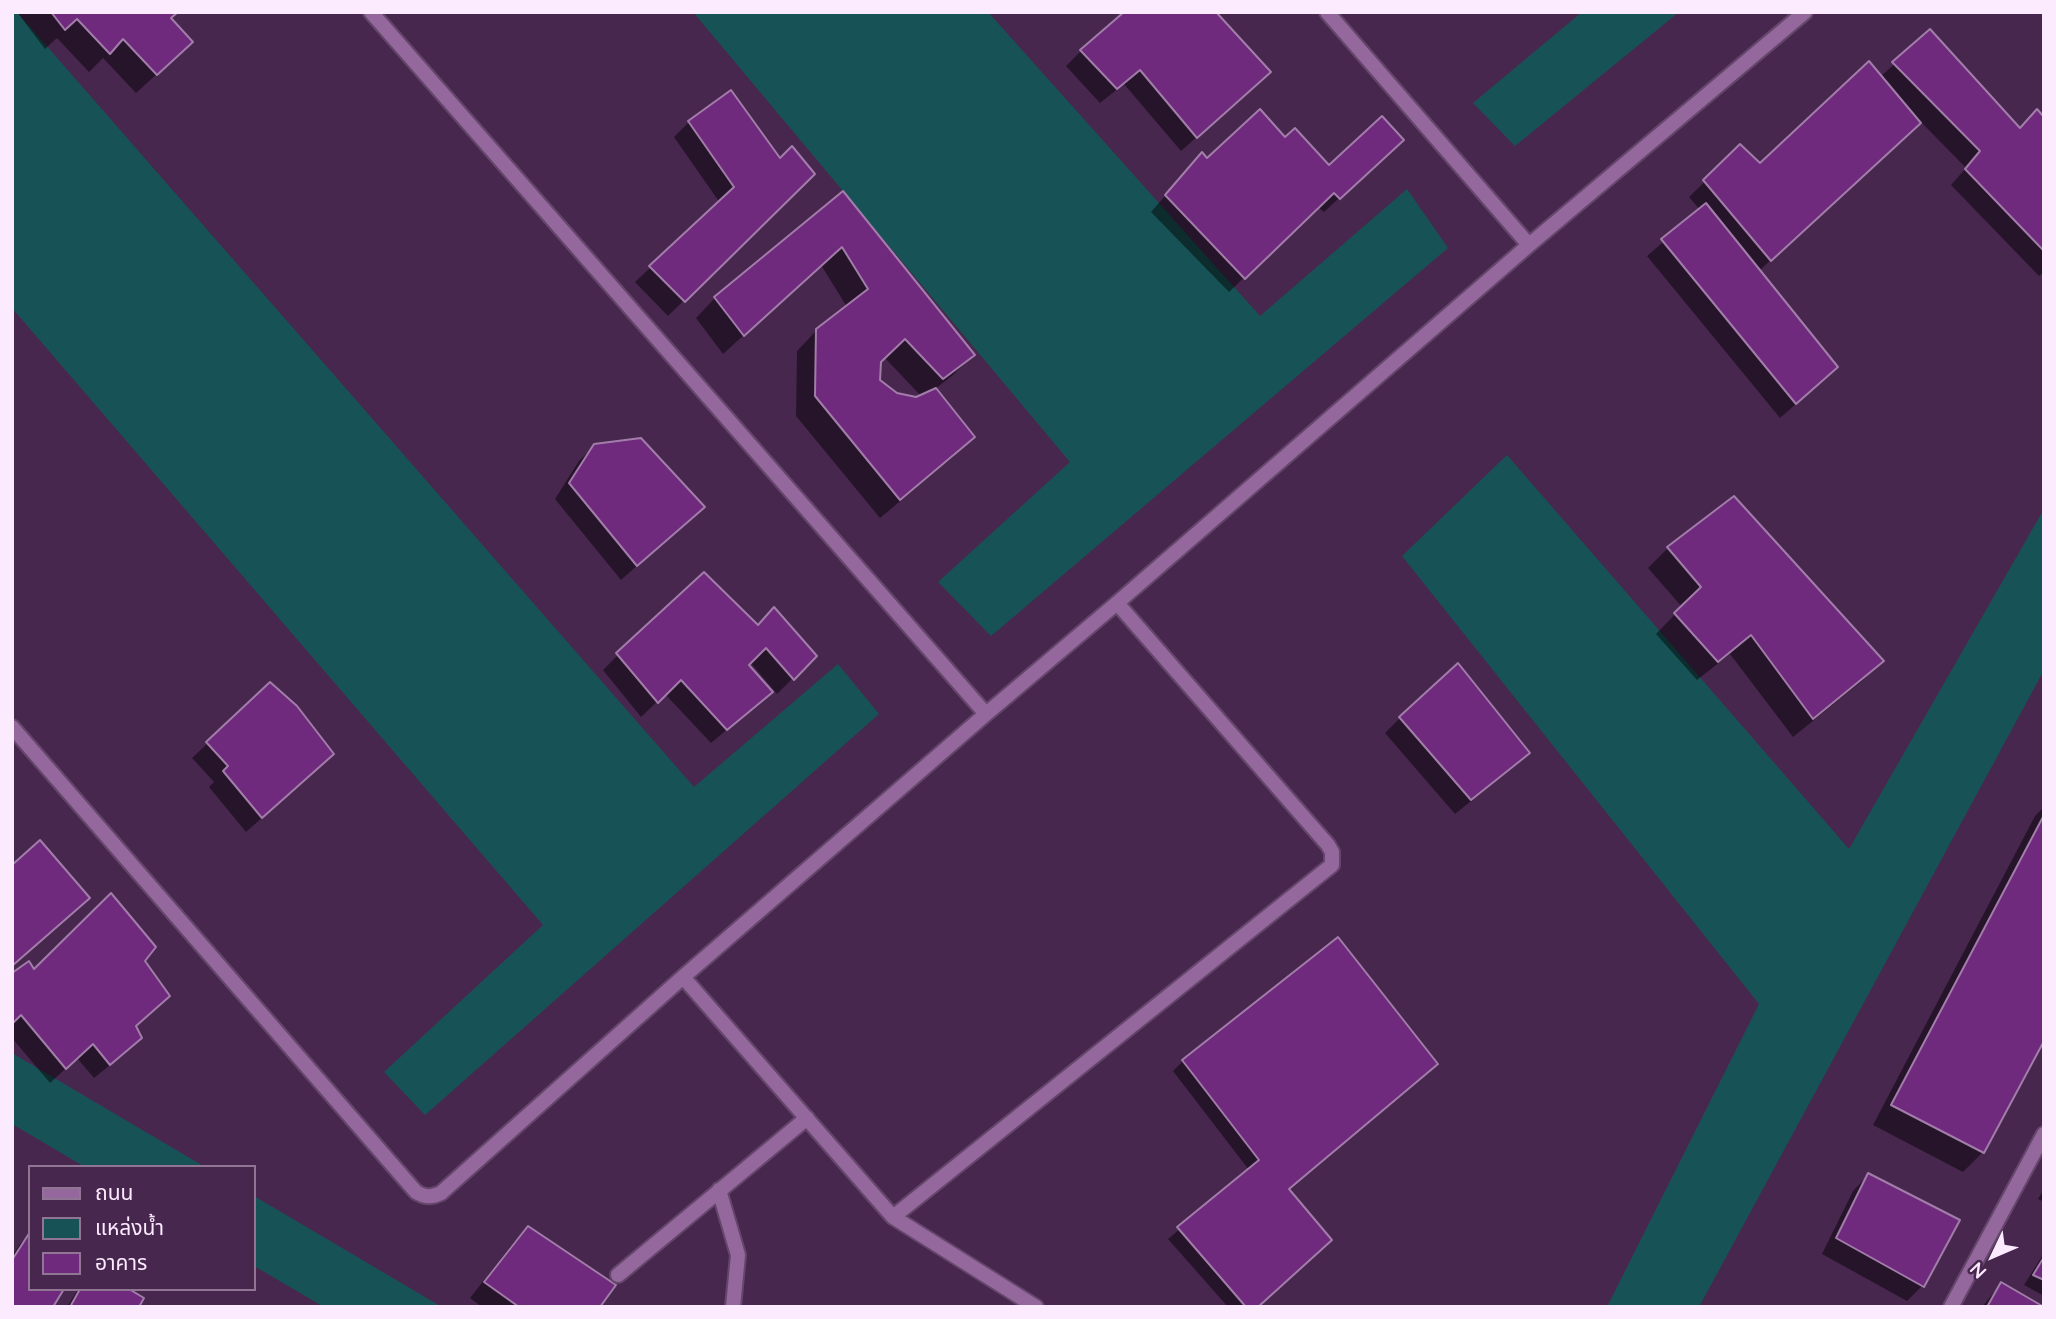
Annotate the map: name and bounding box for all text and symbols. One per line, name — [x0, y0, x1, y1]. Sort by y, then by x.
legend — [28, 1165, 256, 1291]
text: ถนน — [95, 1179, 133, 1205]
text: แหล่งน้ำ — [95, 1214, 164, 1240]
north arrow — [1958, 1221, 2028, 1291]
text: อาคาร — [95, 1249, 147, 1275]
text: N — [1964, 1257, 1991, 1284]

